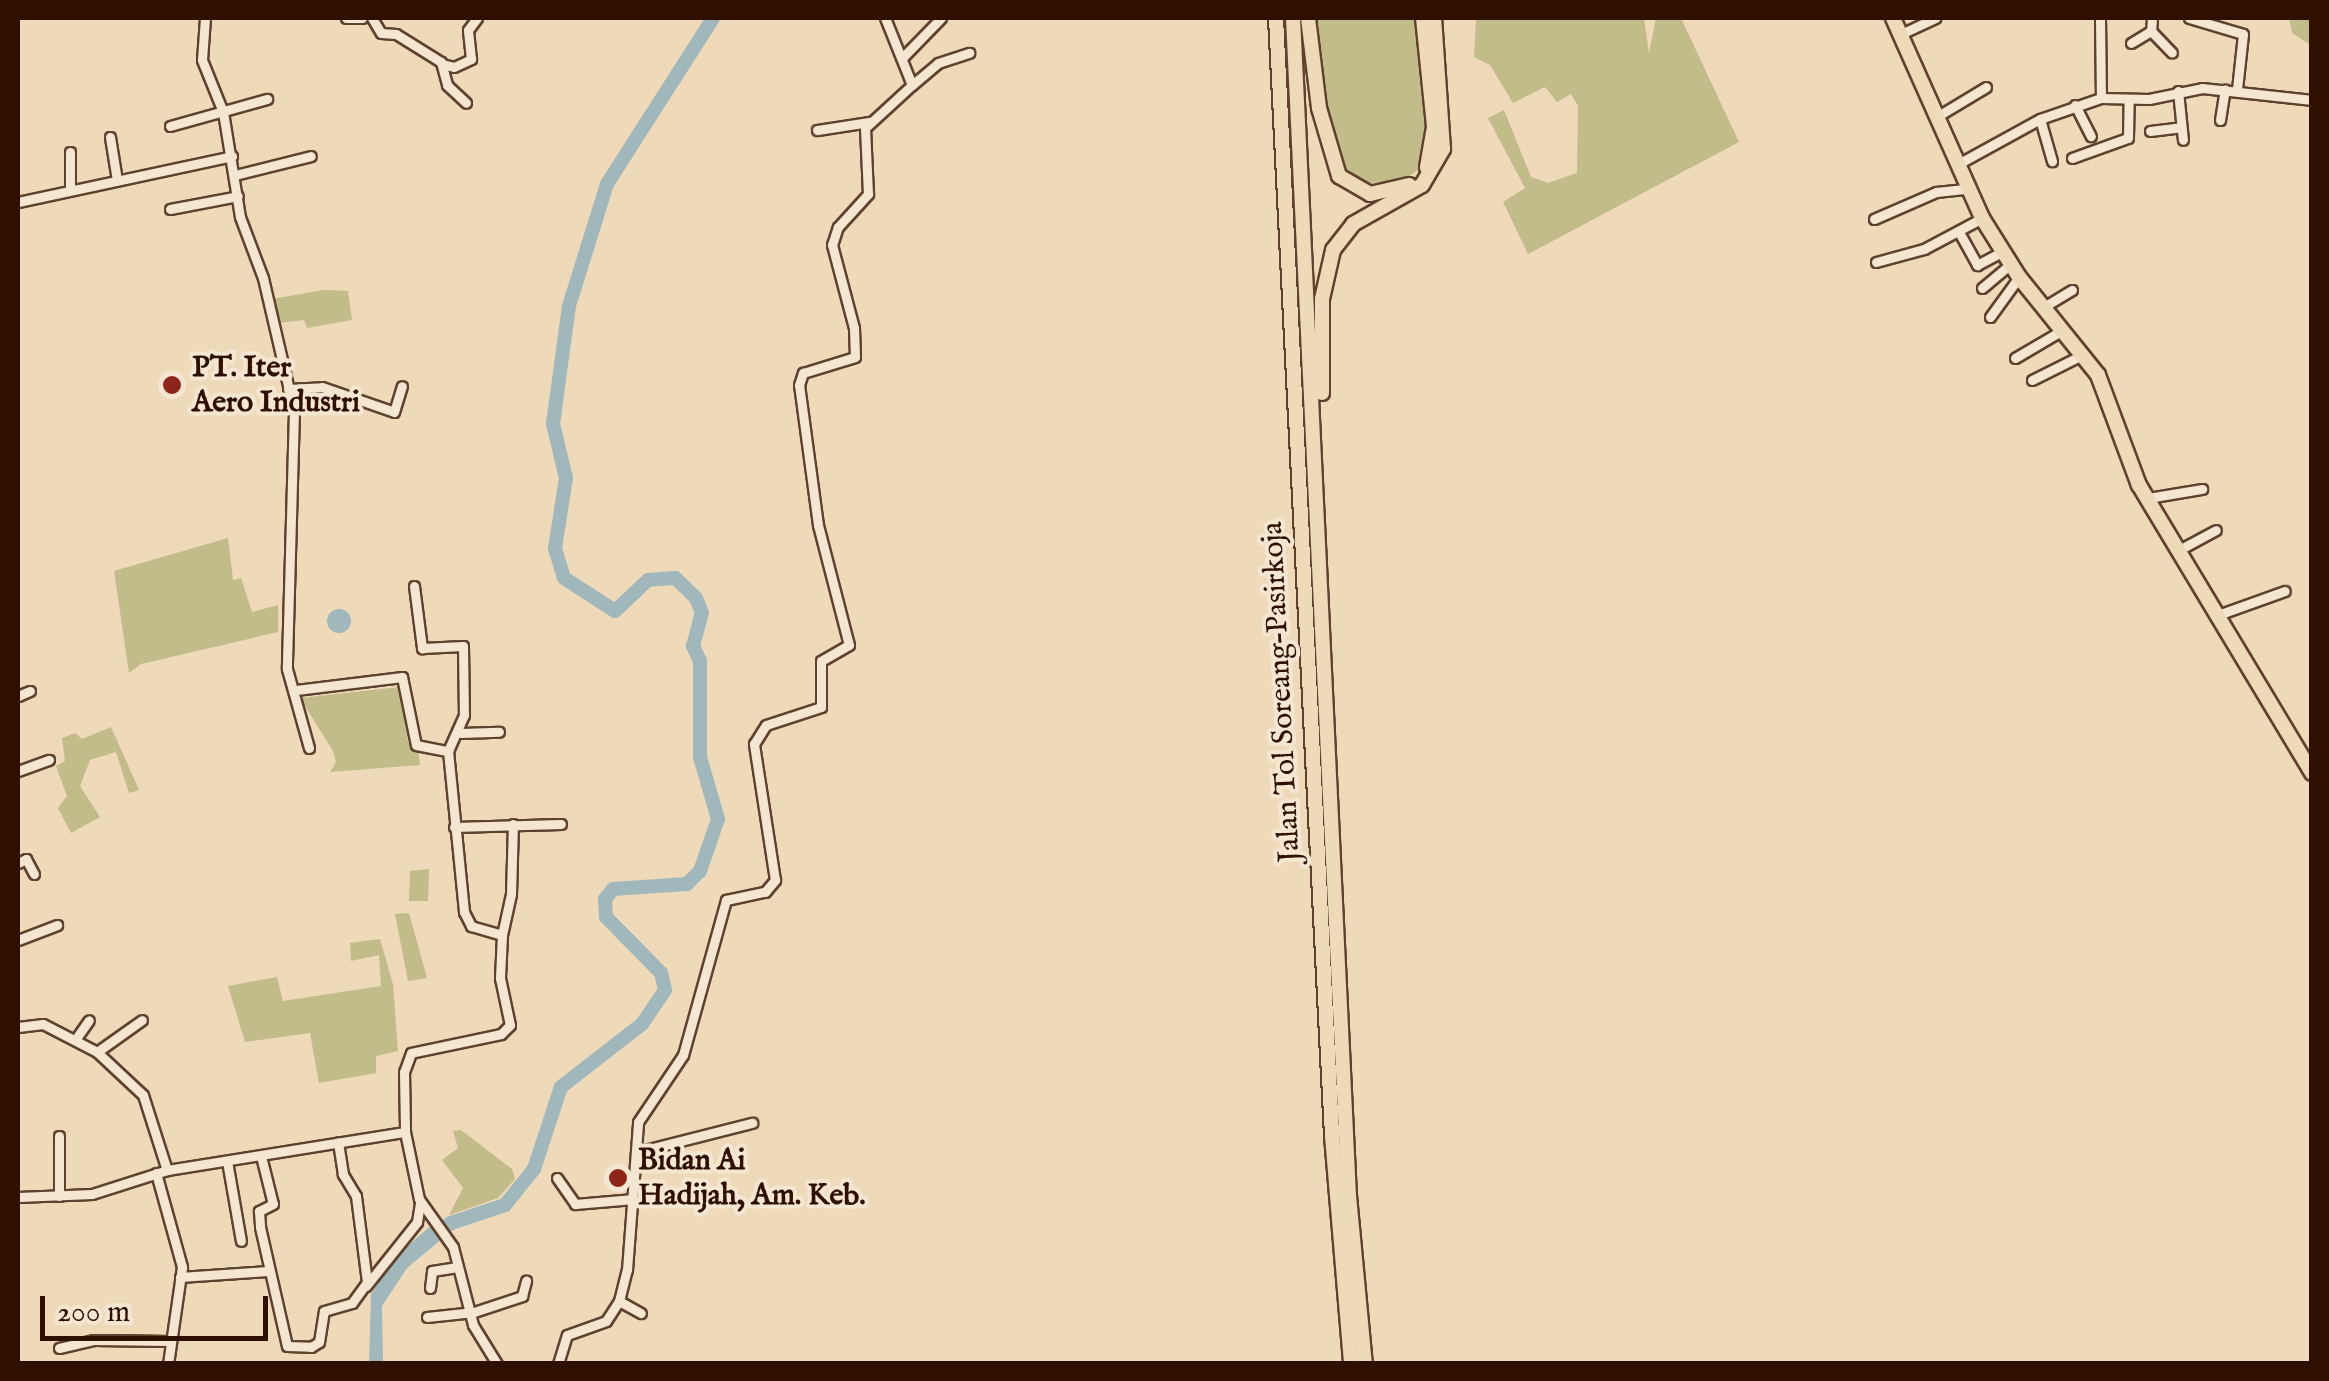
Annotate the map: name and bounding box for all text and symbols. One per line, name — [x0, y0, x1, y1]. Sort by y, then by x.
place label: PT. Iter Aero Industri — [192, 350, 360, 420]
marker: PT. Iter Aero Industri — [161, 374, 183, 396]
street label: Jalan Tol Soreang–Pasirkoja — [1255, 521, 1309, 863]
place label: Bidan Ai Hadijah, Am. Keb. — [638, 1143, 866, 1214]
marker: Bidan Ai Hadijah, Am. Keb. — [607, 1167, 629, 1189]
scale bar — [45, 1276, 272, 1338]
text: 200 m — [57, 1294, 130, 1332]

